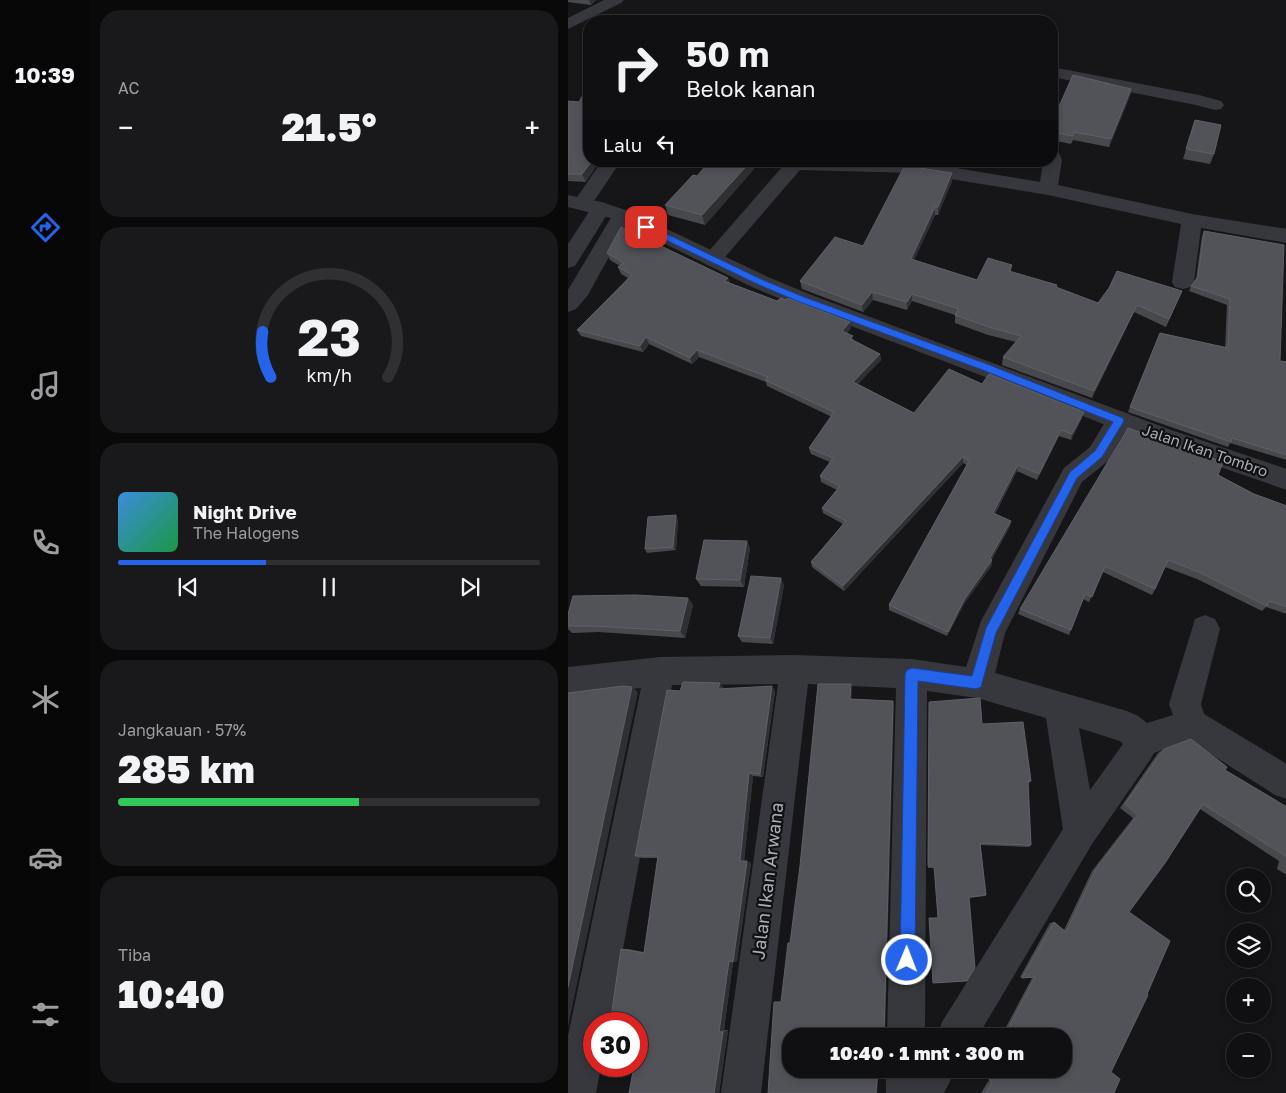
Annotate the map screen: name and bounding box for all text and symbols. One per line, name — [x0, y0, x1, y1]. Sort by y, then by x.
text: 50 m — [686, 33, 769, 75]
icon: right — [603, 35, 668, 100]
text: 10:39 — [15, 61, 75, 88]
text: Belok kanan — [686, 75, 816, 102]
text: AC — [118, 78, 139, 98]
text: 21.5° — [282, 104, 376, 149]
text: − — [118, 111, 133, 144]
text: + — [525, 111, 540, 144]
icon: left — [652, 130, 680, 158]
text: Lalu — [603, 133, 642, 156]
pin — [625, 206, 667, 248]
icon: directions — [28, 210, 63, 245]
icon: arrive — [632, 213, 660, 241]
text: 23 — [297, 305, 361, 367]
text: km/h — [306, 364, 352, 386]
icon: music — [28, 368, 63, 403]
street label: Jalan Ikan Tombro — [1140, 420, 1271, 480]
text: Night Drive — [193, 500, 297, 523]
text: The Halogens — [193, 523, 299, 543]
icon: phone — [28, 525, 63, 560]
icon: previous — [174, 573, 202, 601]
icon: pause — [315, 573, 343, 601]
icon: next — [456, 573, 484, 601]
icon: climate — [28, 682, 63, 717]
text: Jangkauan · 57% — [118, 720, 246, 740]
text: 285 km — [118, 746, 255, 791]
street label: Jalan Ikan Arwana — [746, 801, 788, 961]
icon: car — [28, 840, 63, 875]
map controls — [1226, 868, 1271, 1078]
button: search — [1226, 868, 1271, 913]
button: layers — [1226, 923, 1271, 968]
position arrow — [880, 933, 932, 985]
text: Tiba — [118, 945, 151, 965]
text: 10:40 — [118, 971, 225, 1016]
button: + — [1226, 978, 1271, 1023]
icon: filters — [28, 997, 63, 1032]
speed limit sign: 30 — [583, 1012, 648, 1077]
button: − — [1226, 1033, 1271, 1078]
text: 10:40 · 1 mnt · 300 m — [830, 1041, 1024, 1064]

